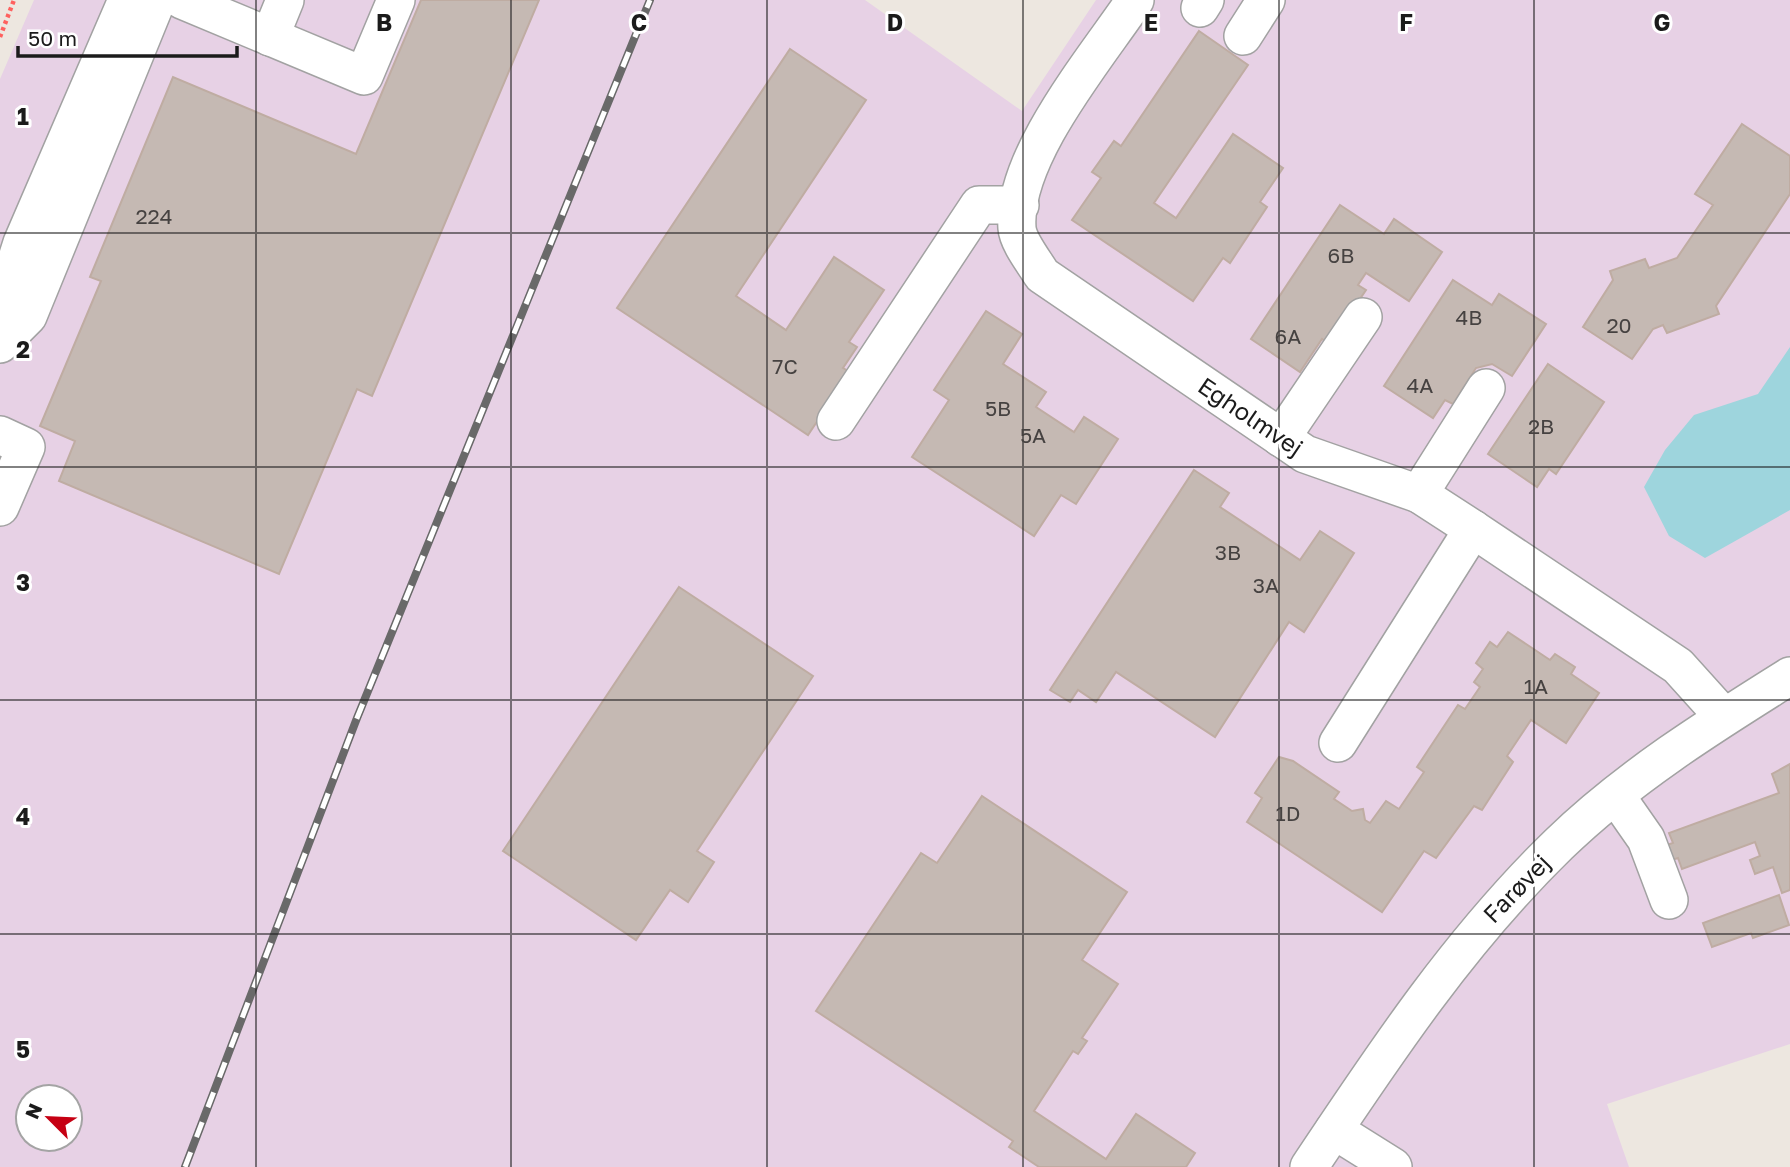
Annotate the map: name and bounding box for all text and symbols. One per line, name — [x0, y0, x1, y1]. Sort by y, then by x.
text: B — [376, 8, 392, 36]
text: C — [631, 8, 647, 36]
text: D — [887, 8, 903, 36]
text: E — [1144, 8, 1158, 36]
text: F — [1399, 8, 1413, 36]
text: G — [1654, 8, 1670, 36]
scale bar — [18, 14, 236, 58]
text: 50 m — [28, 25, 77, 51]
text: 1 — [17, 102, 29, 130]
house number: 224 — [135, 203, 173, 229]
house number: 6B — [1328, 242, 1354, 268]
house number: 4B — [1456, 304, 1482, 330]
house number: 20 — [1606, 312, 1632, 338]
house number: 6A — [1275, 323, 1301, 349]
text: 2 — [16, 335, 30, 363]
house number: 7C — [772, 353, 798, 379]
street label: Egholmvej — [1193, 370, 1309, 462]
house number: 4A — [1407, 372, 1433, 398]
house number: 5B — [985, 395, 1011, 421]
house number: 2B — [1528, 413, 1554, 439]
house number: 5A — [1020, 422, 1046, 448]
house number: 3B — [1215, 539, 1241, 565]
text: 3 — [16, 568, 30, 596]
house number: 3A — [1253, 572, 1279, 598]
house number: 1A — [1524, 673, 1548, 699]
house number: 1D — [1276, 800, 1300, 826]
text: 4 — [16, 802, 30, 830]
street label: Farøvej — [1476, 848, 1556, 928]
text: 5 — [16, 1035, 30, 1063]
north arrow — [14, 1083, 84, 1153]
text: N — [20, 1100, 46, 1122]

